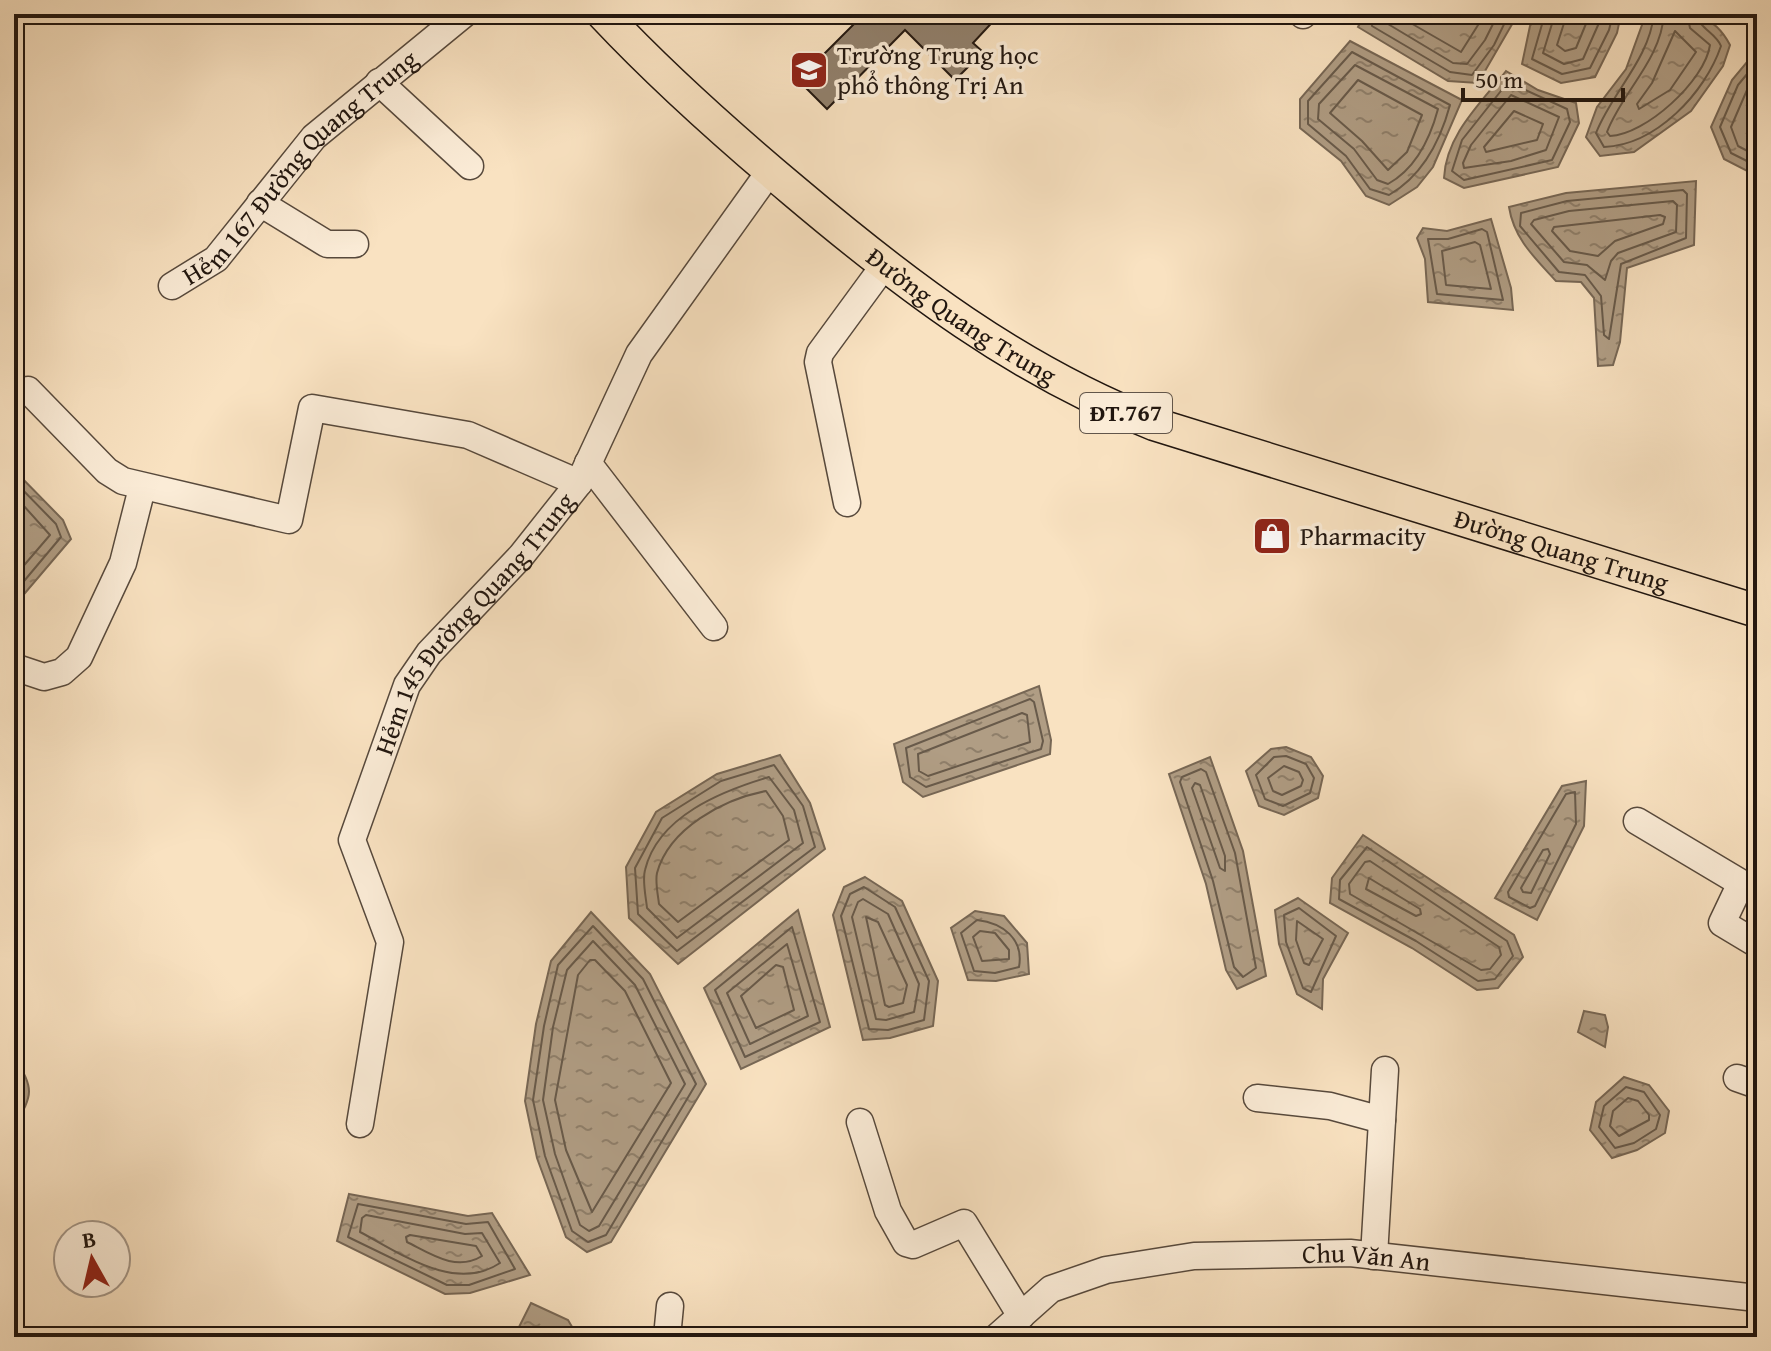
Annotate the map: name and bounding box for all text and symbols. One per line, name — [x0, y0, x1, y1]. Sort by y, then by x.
place label: Trường Trung học phổ thông Trị An — [837, 35, 1038, 104]
street label: Hẻm 167 Đường Quang Trung — [174, 40, 426, 294]
school or university icon: Trường Trung học phổ thông Trị An — [788, 49, 830, 91]
scale bar — [1463, 52, 1623, 102]
text: 50 m — [1475, 62, 1523, 97]
street label: Đường Quang Trung — [858, 238, 1064, 394]
road number: ĐT.767 — [1080, 393, 1172, 433]
street label: Hẻm 145 Đường Quang Trung — [364, 483, 584, 760]
street label: Đường Quang Trung — [1450, 498, 1674, 601]
shop icon: Pharmacity — [1251, 515, 1293, 557]
place label: Pharmacity — [1300, 516, 1426, 555]
north arrow — [52, 1219, 132, 1299]
text: B — [80, 1222, 98, 1256]
street label: Chu Văn An — [1302, 1233, 1433, 1281]

